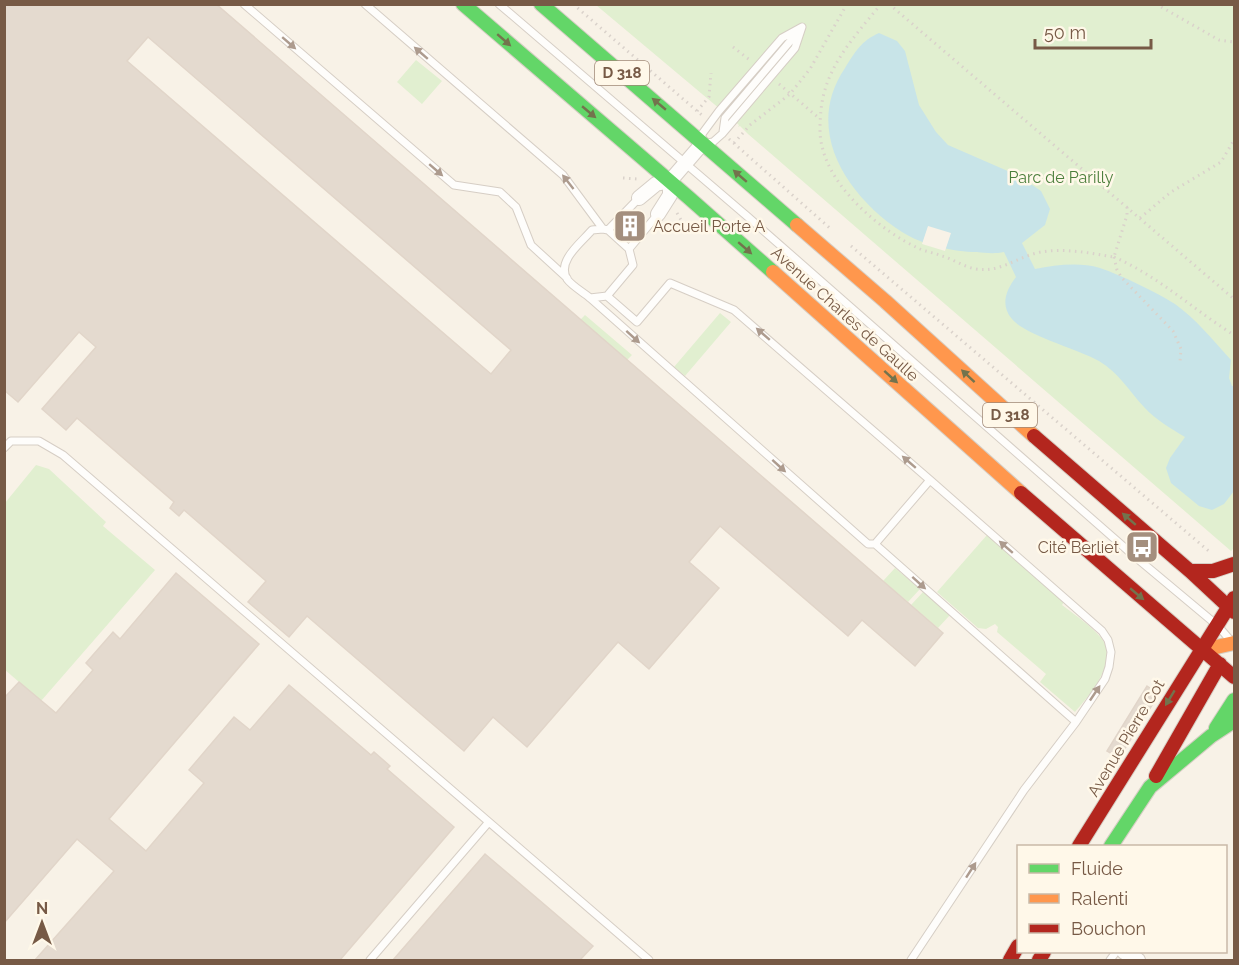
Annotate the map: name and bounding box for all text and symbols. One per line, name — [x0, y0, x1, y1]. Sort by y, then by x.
scale bar — [1035, 12, 1150, 50]
text: 50 m — [1044, 22, 1086, 43]
one-way arrow — [496, 33, 512, 46]
one-way arrow — [281, 36, 296, 49]
one-way arrow — [414, 47, 429, 60]
road number: D 318 — [595, 61, 649, 85]
one-way arrow — [652, 98, 667, 111]
one-way arrow — [581, 106, 597, 119]
one-way arrow — [429, 163, 444, 177]
park label: Parc de Parilly — [1008, 168, 1114, 187]
one-way arrow — [733, 170, 748, 183]
one-way arrow — [562, 174, 574, 189]
building icon: Accueil Porte A — [612, 208, 648, 244]
place label: Accueil Porte A — [653, 217, 766, 236]
one-way arrow — [737, 241, 753, 254]
street label: Avenue Charles de Gaulle — [767, 243, 923, 385]
one-way arrow — [755, 327, 770, 341]
one-way arrow — [626, 330, 641, 344]
one-way arrow — [960, 369, 975, 383]
one-way arrow — [883, 370, 898, 383]
road number: D 318 — [983, 403, 1037, 427]
one-way arrow — [902, 455, 917, 469]
one-way arrow — [771, 459, 786, 472]
one-way arrow — [1122, 513, 1137, 526]
bus stop icon: Cité Berliet — [1124, 529, 1160, 565]
place label: Cité Berliet — [1038, 538, 1120, 557]
one-way arrow — [999, 541, 1014, 554]
one-way arrow — [911, 576, 926, 589]
one-way arrow — [1129, 587, 1144, 600]
street label: Avenue Pierre Cot — [1084, 675, 1169, 800]
one-way arrow — [1089, 685, 1100, 701]
one-way arrow — [1165, 690, 1176, 706]
legend — [1017, 845, 1227, 953]
text: Fluide — [1071, 858, 1123, 879]
one-way arrow — [966, 862, 977, 878]
text: Ralenti — [1071, 888, 1128, 909]
north arrow — [12, 893, 72, 953]
text: N — [36, 899, 48, 918]
text: Bouchon — [1071, 918, 1146, 939]

